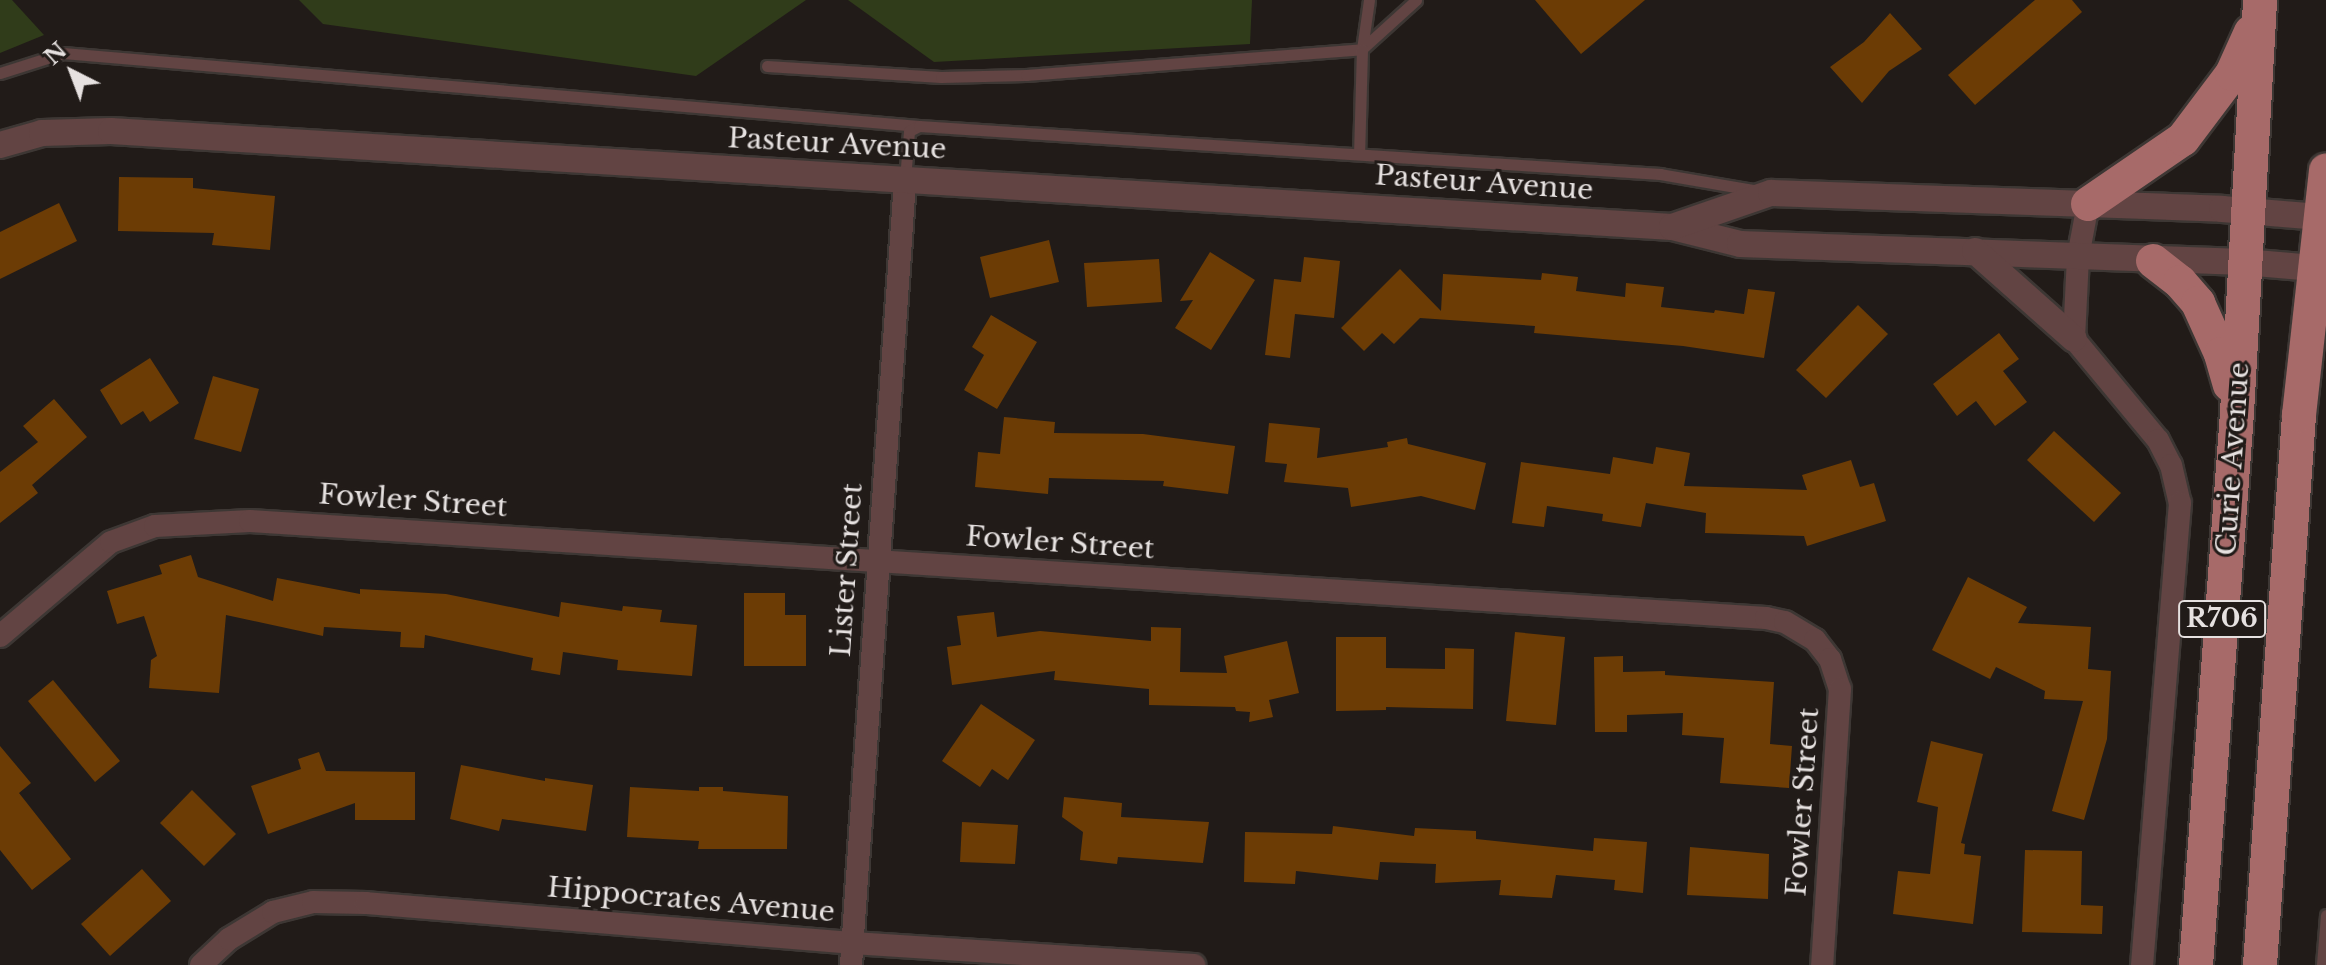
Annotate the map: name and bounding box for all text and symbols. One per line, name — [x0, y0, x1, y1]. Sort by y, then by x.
north arrow — [32, 32, 112, 112]
text: N — [39, 37, 72, 71]
street label: Pasteur Avenue — [726, 121, 948, 167]
street label: Pasteur Avenue — [1373, 159, 1595, 207]
street label: Curie Avenue — [2209, 361, 2257, 557]
street label: Fowler Street — [317, 478, 509, 524]
street label: Lister Street — [824, 482, 870, 658]
street label: Fowler Street — [964, 520, 1156, 566]
road number: R706 — [2178, 597, 2266, 641]
street label: Fowler Street — [1780, 706, 1826, 898]
street label: Hippocrates Avenue — [545, 871, 837, 929]

